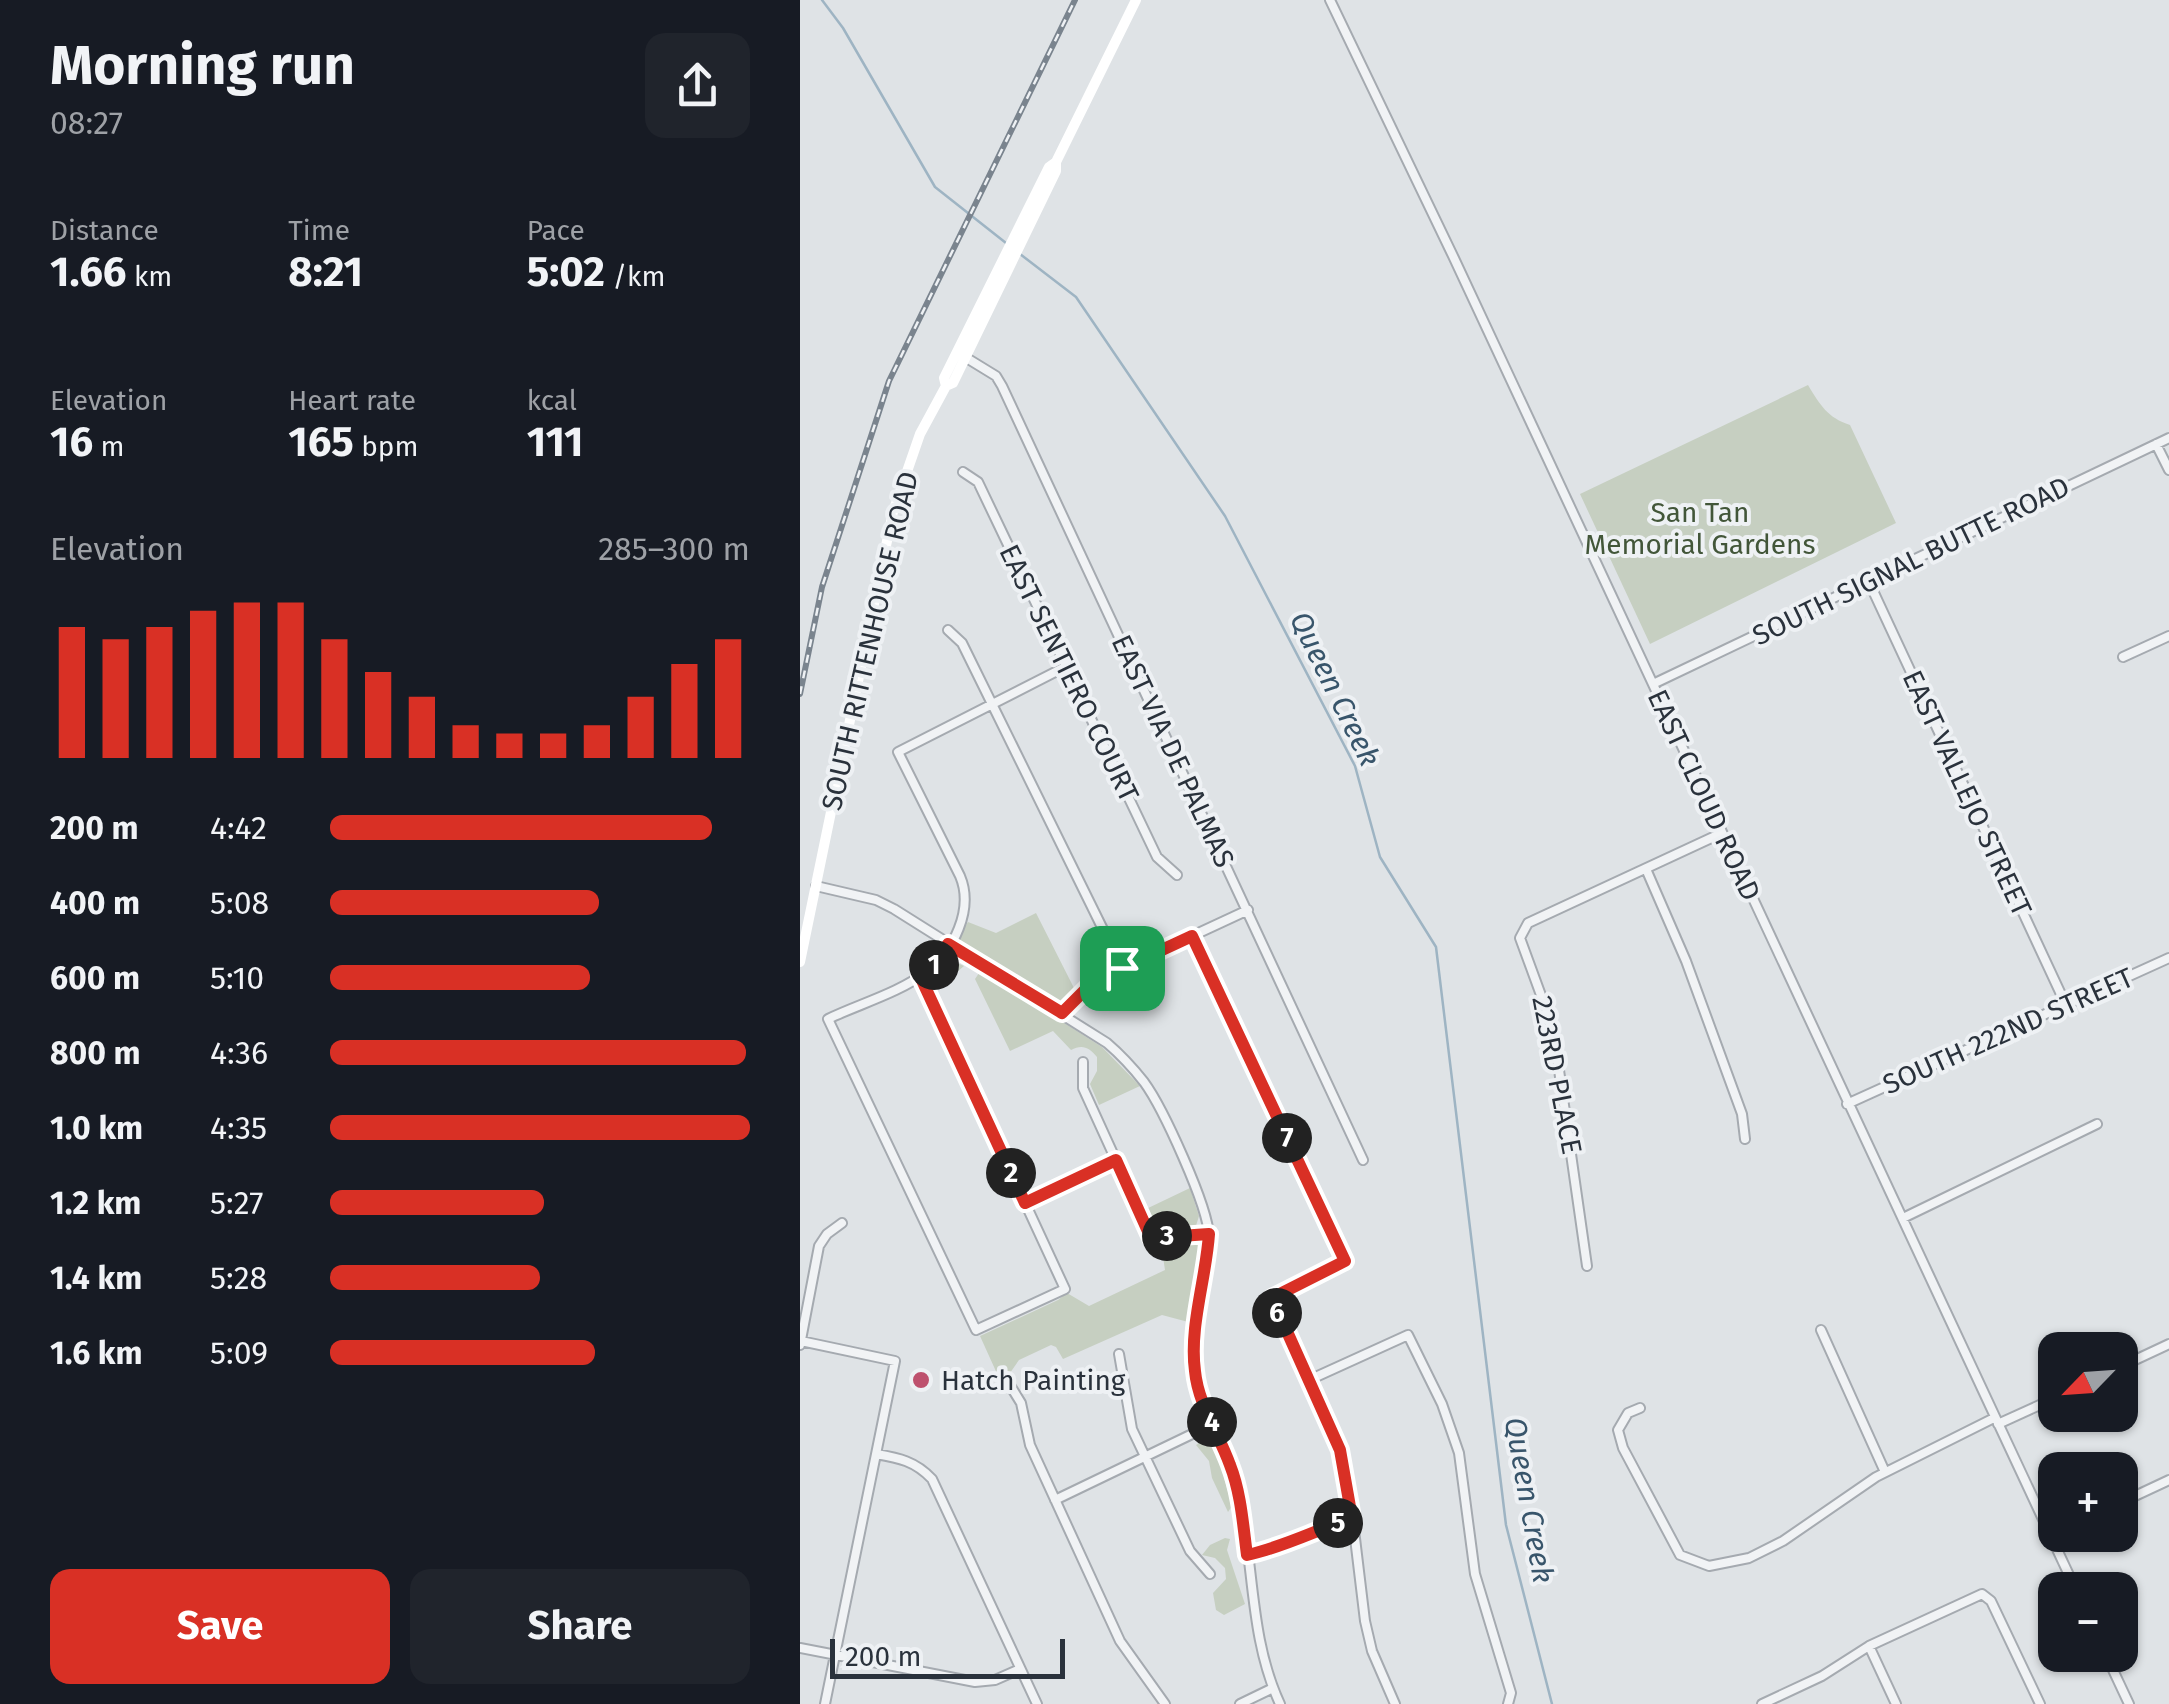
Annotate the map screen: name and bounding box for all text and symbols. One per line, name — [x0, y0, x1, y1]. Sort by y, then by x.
text: Morning run — [50, 33, 355, 99]
button: share — [645, 33, 750, 138]
text: 08:27 — [50, 104, 123, 142]
text: Distance — [50, 214, 159, 247]
text: Time — [288, 214, 350, 247]
text: Pace — [527, 214, 585, 247]
text: 1.66 — [50, 247, 127, 297]
text: 8:21 — [288, 247, 363, 297]
text: 5:02 — [527, 247, 605, 297]
text: km — [127, 260, 172, 293]
text: /km — [605, 260, 665, 293]
text: Elevation — [50, 384, 167, 417]
text: Heart rate — [288, 384, 416, 417]
text: kcal — [527, 384, 577, 417]
text: 16 — [50, 417, 93, 467]
text: 165 — [288, 417, 354, 467]
text: 111 — [527, 417, 584, 467]
text: m — [93, 430, 125, 463]
text: bpm — [354, 430, 419, 463]
street label: SOUTH RITTENHOUSE ROAD — [815, 468, 925, 814]
street label: SOUTH SIGNAL BUTTE ROAD — [1747, 470, 2075, 652]
park label: San Tan Memorial Gardens — [1584, 496, 1816, 561]
text: Elevation — [50, 530, 184, 568]
text: 285–300 m — [598, 530, 750, 568]
street label: EAST SENTIERO COURT — [992, 539, 1146, 807]
water label: Queen Creek — [1282, 606, 1388, 772]
street label: EAST VIA DE PALMAS — [1105, 630, 1241, 872]
street label: EAST VALLEJO STREET — [1896, 665, 2039, 922]
street label: EAST CLOUD ROAD — [1641, 684, 1767, 906]
text: 200 m — [50, 809, 139, 847]
text: 4:42 — [210, 809, 267, 847]
text: 400 m — [50, 884, 140, 922]
text: 5:08 — [210, 884, 269, 922]
pin — [1080, 926, 1165, 1011]
pin: 1 — [909, 940, 959, 990]
icon: arrive — [1095, 941, 1150, 996]
text: 1 — [928, 948, 941, 981]
text: 600 m — [50, 959, 140, 997]
text: 5:10 — [210, 959, 264, 997]
street label: SOUTH 222ND STREET — [1878, 961, 2139, 1101]
street label: 223RD PLACE — [1525, 993, 1589, 1157]
text: 800 m — [50, 1034, 141, 1072]
text: 4:36 — [210, 1034, 268, 1072]
text: 1.0 km — [50, 1109, 143, 1147]
text: 4:35 — [210, 1109, 267, 1147]
pin: 7 — [1262, 1113, 1312, 1163]
text: 7 — [1280, 1121, 1294, 1154]
pin: 2 — [986, 1148, 1036, 1198]
text: 2 — [1004, 1156, 1018, 1189]
text: 1.2 km — [50, 1184, 141, 1222]
text: 5:27 — [210, 1184, 263, 1222]
pin: 3 — [1142, 1211, 1192, 1261]
text: 3 — [1160, 1219, 1174, 1252]
text: 1.4 km — [50, 1259, 142, 1297]
text: 5:28 — [210, 1259, 267, 1297]
pin: 6 — [1252, 1288, 1302, 1338]
text: 6 — [1269, 1296, 1285, 1329]
north arrow — [2038, 1332, 2138, 1432]
map controls — [2038, 1332, 2138, 1672]
text: 1.6 km — [50, 1334, 143, 1372]
text: 5:09 — [210, 1334, 268, 1372]
place label: Hatch Painting — [941, 1364, 1126, 1397]
marker: Hatch Painting — [910, 1369, 932, 1391]
pin: 4 — [1187, 1397, 1237, 1447]
text: 4 — [1204, 1405, 1220, 1438]
water label: Queen Creek — [1497, 1414, 1561, 1586]
button: + — [2038, 1452, 2138, 1552]
pin: 5 — [1313, 1498, 1363, 1548]
text: 5 — [1330, 1506, 1346, 1539]
button: Save — [50, 1569, 390, 1684]
button: Share — [410, 1569, 750, 1684]
button: − — [2038, 1572, 2138, 1672]
scale bar — [830, 1634, 1065, 1678]
text: 200 m — [845, 1640, 922, 1673]

